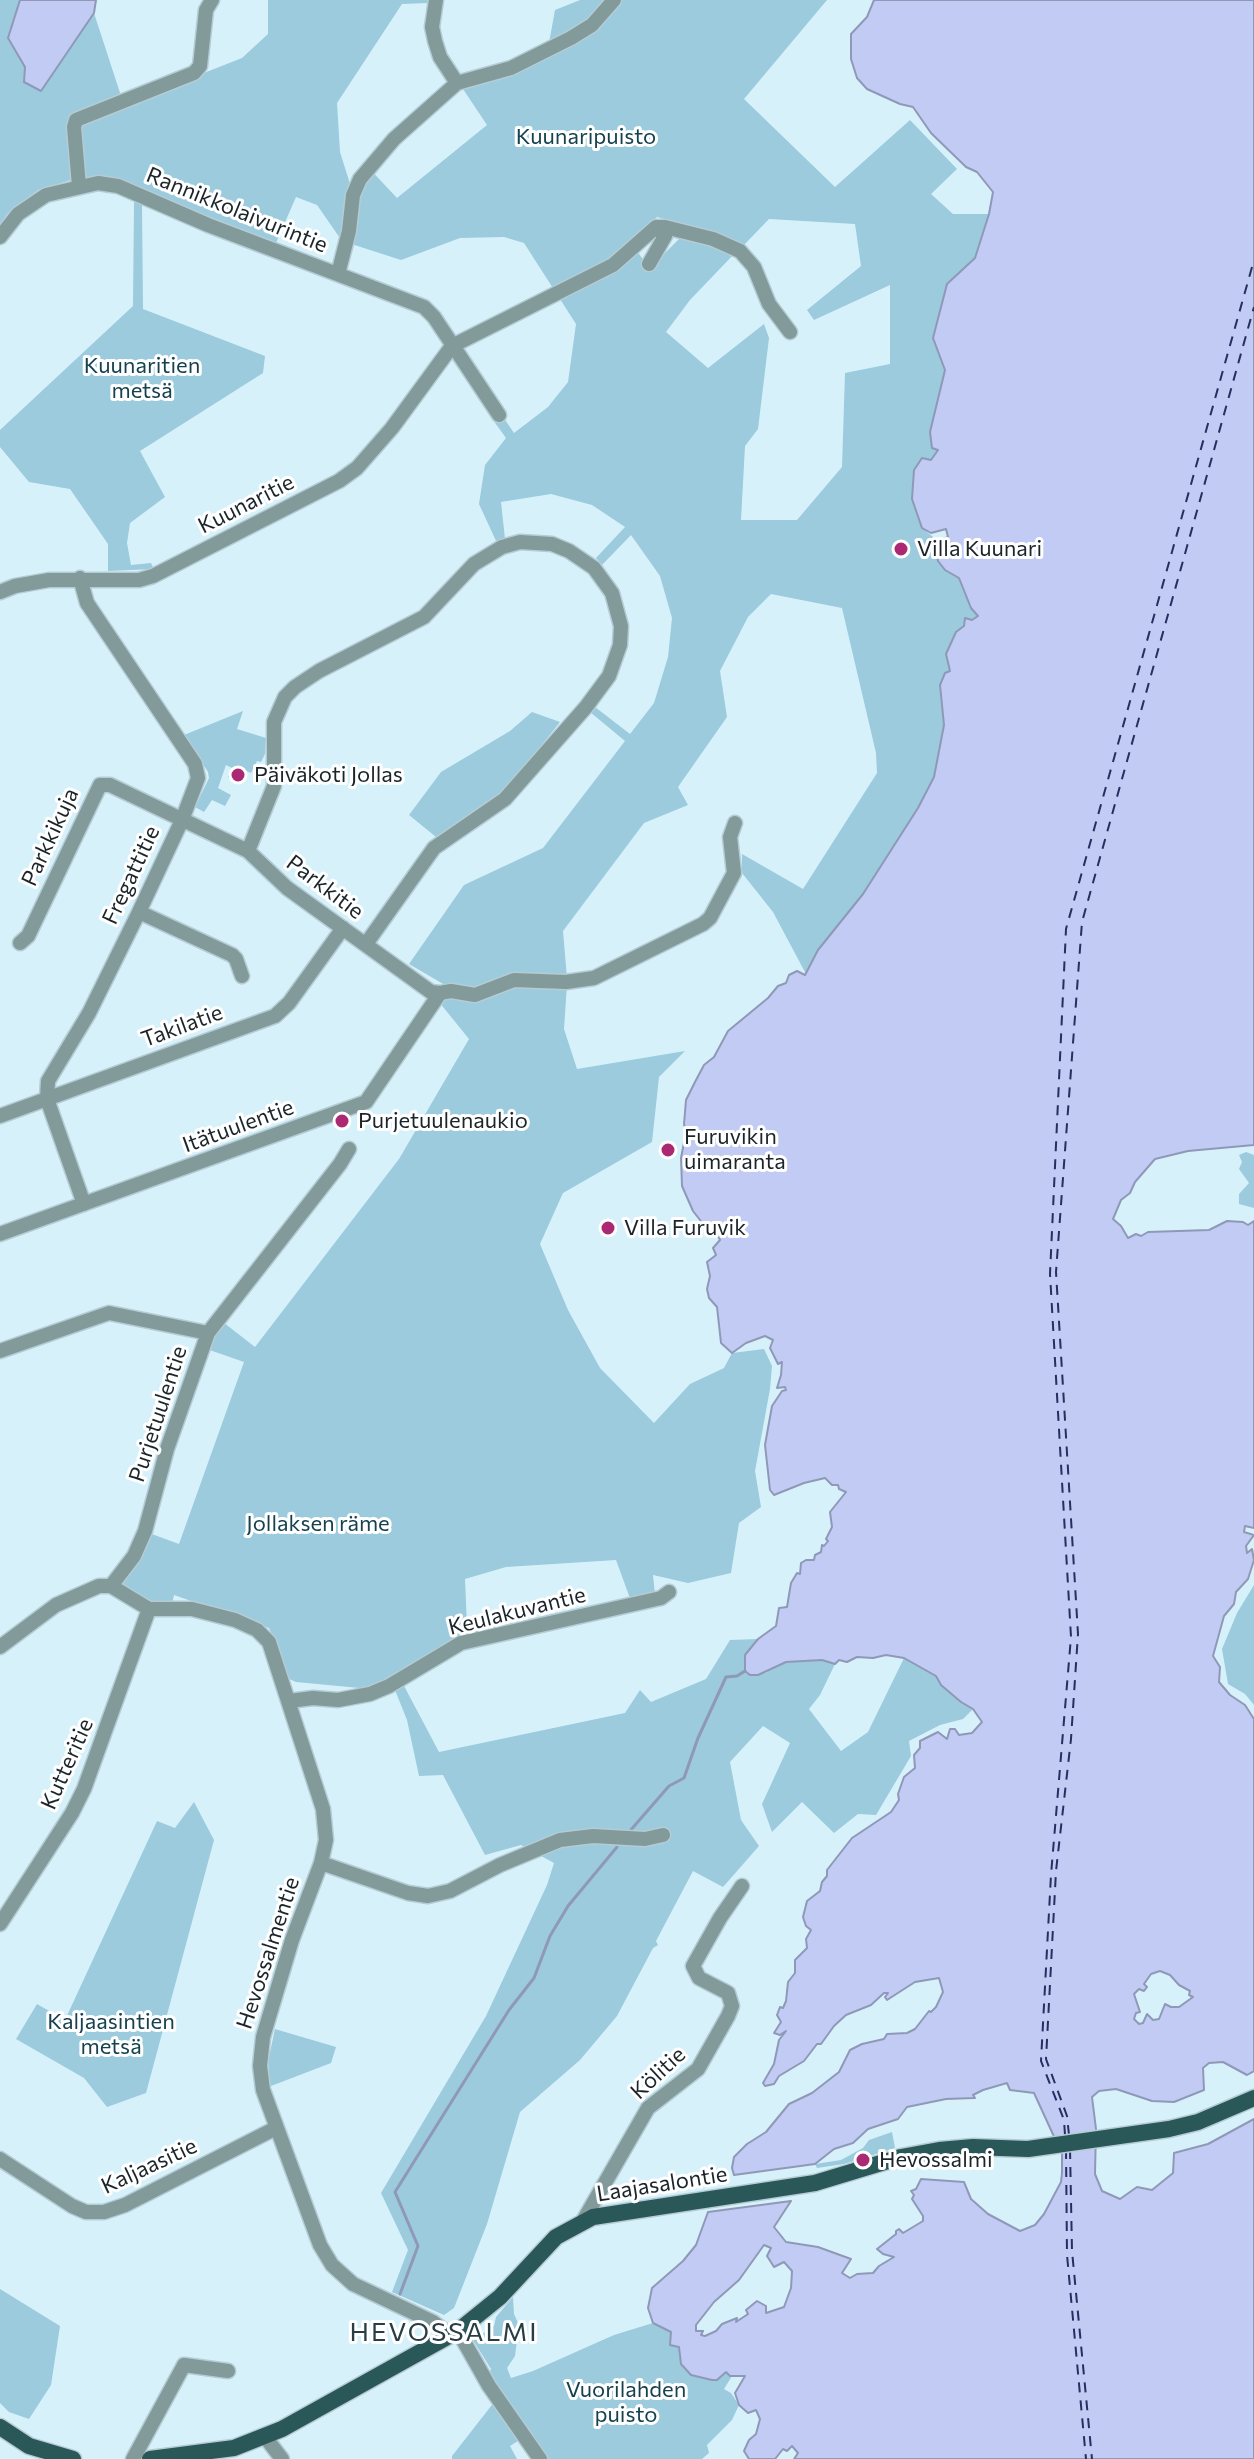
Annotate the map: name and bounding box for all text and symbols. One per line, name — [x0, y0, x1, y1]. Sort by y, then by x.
park label: Kuunaripuisto — [516, 124, 656, 150]
street label: Rannikkolaivurintie — [142, 162, 332, 258]
park label: Kuunaritien metsä — [84, 353, 200, 404]
street label: Kuunaritie — [194, 469, 298, 539]
place label: Villa Kuunari — [917, 536, 1042, 562]
marker: Villa Kuunari — [892, 540, 910, 558]
place label: Päiväkoti Jollas — [254, 762, 403, 788]
marker: Päiväkoti Jollas — [229, 766, 247, 784]
street label: Parkkikuja — [16, 784, 84, 890]
street label: Fregattitie — [97, 822, 165, 928]
street label: Parkkitie — [281, 849, 369, 925]
street label: Takilatie — [138, 999, 226, 1053]
street label: Itätuulentie — [179, 1094, 297, 1158]
place label: Purjetuulenaukio — [358, 1108, 528, 1134]
marker: Purjetuulenaukio — [333, 1112, 351, 1130]
place label: Furuvikin uimaranta — [684, 1124, 786, 1176]
marker: Furuvikin uimaranta — [659, 1141, 677, 1159]
place label: Villa Furuvik — [624, 1215, 746, 1241]
marker: Villa Furuvik — [599, 1219, 617, 1237]
street label: Purjetuulentie — [124, 1343, 192, 1485]
park label: Jollaksen räme — [246, 1511, 390, 1537]
street label: Keulakuvantie — [446, 1581, 588, 1641]
street label: Kutteritie — [35, 1714, 99, 1814]
street label: Hevossalmentie — [231, 1874, 305, 2032]
park label: Kaljaasintien metsä — [47, 2009, 175, 2060]
street label: Kölitie — [625, 2041, 691, 2105]
street label: Kaljaasitie — [97, 2132, 201, 2200]
place label: Hevossalmi — [879, 2147, 993, 2173]
marker: Hevossalmi — [854, 2151, 872, 2169]
street label: Laajasalontie — [595, 2161, 729, 2207]
district label: HEVOSSALMI — [350, 2316, 538, 2348]
park label: Vuorilahden puisto — [566, 2377, 686, 2428]

